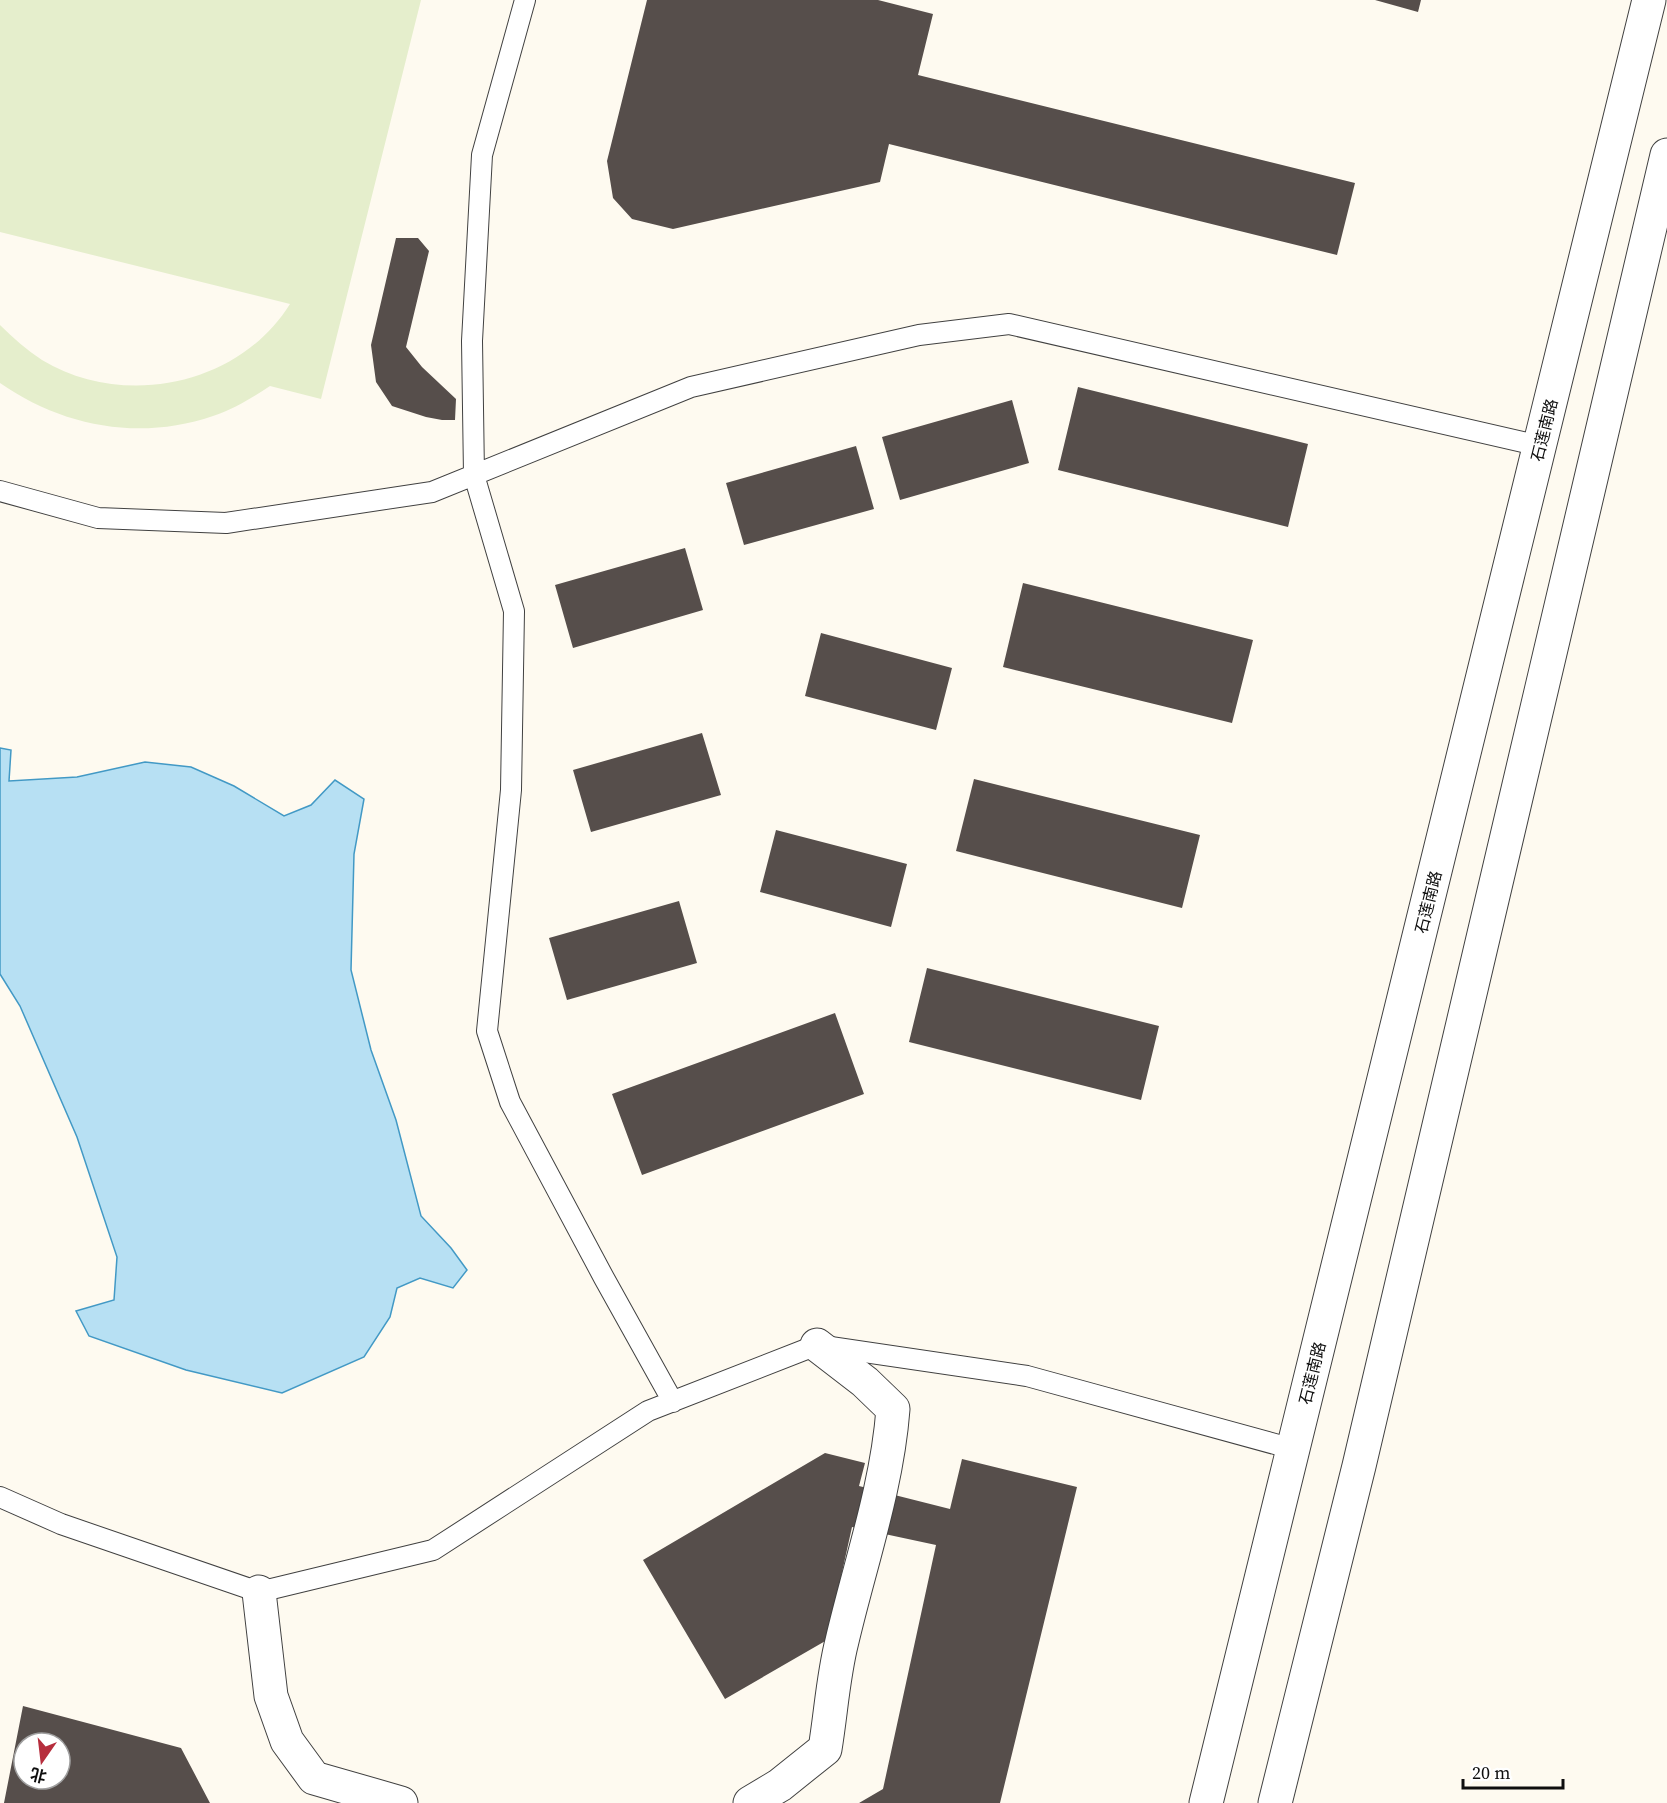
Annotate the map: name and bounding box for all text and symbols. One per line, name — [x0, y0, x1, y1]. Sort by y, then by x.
street label: 石莲南路 — [1526, 396, 1562, 464]
street label: 石莲南路 — [1410, 868, 1446, 936]
street label: 石莲南路 — [1294, 1339, 1330, 1407]
north arrow — [12, 1731, 72, 1791]
scale bar — [1463, 1752, 1564, 1790]
text: 20 m — [1472, 1760, 1510, 1785]
text: 北 — [28, 1763, 49, 1788]

